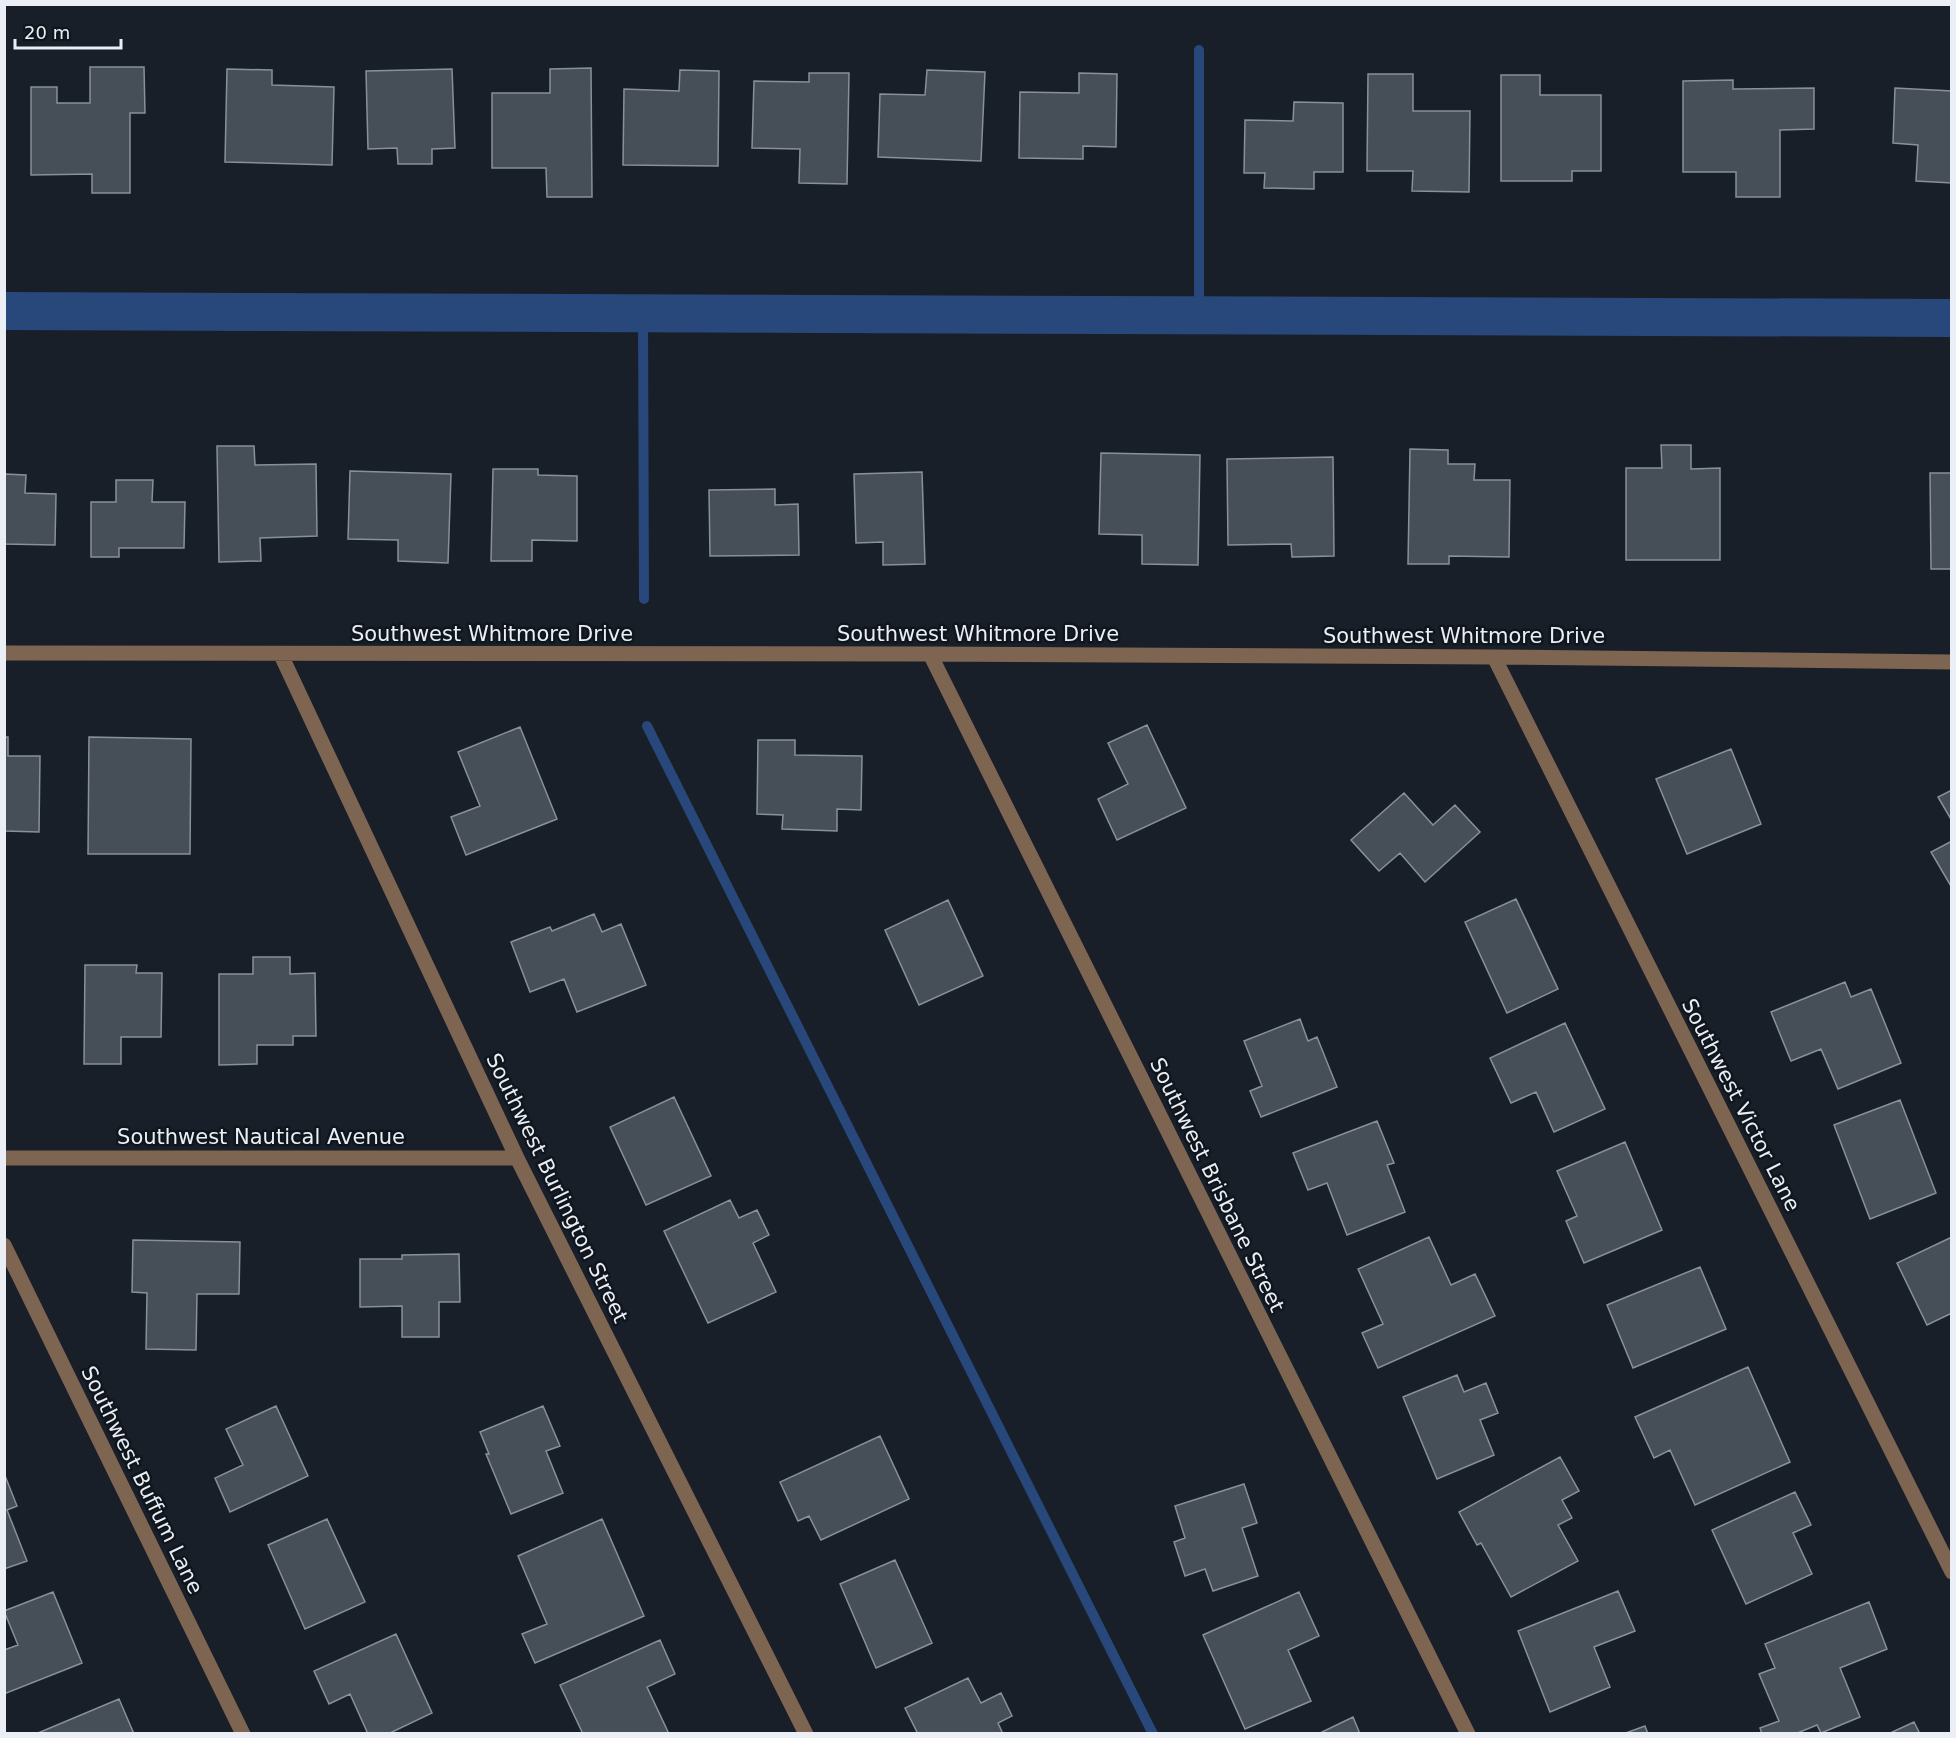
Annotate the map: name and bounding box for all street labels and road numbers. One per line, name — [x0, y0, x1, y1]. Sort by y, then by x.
street label: Southwest Whitmore Drive — [351, 622, 633, 646]
street label: Southwest Whitmore Drive — [837, 622, 1119, 646]
street label: Southwest Whitmore Drive — [1323, 624, 1605, 648]
street label: Southwest Victor Lane — [1677, 995, 1805, 1215]
street label: Southwest Burlington Street — [481, 1049, 633, 1327]
street label: Southwest Brisbane Street — [1145, 1054, 1289, 1316]
street label: Southwest Nautical Avenue — [117, 1125, 405, 1149]
street label: Southwest Buffum Lane — [76, 1362, 208, 1598]

